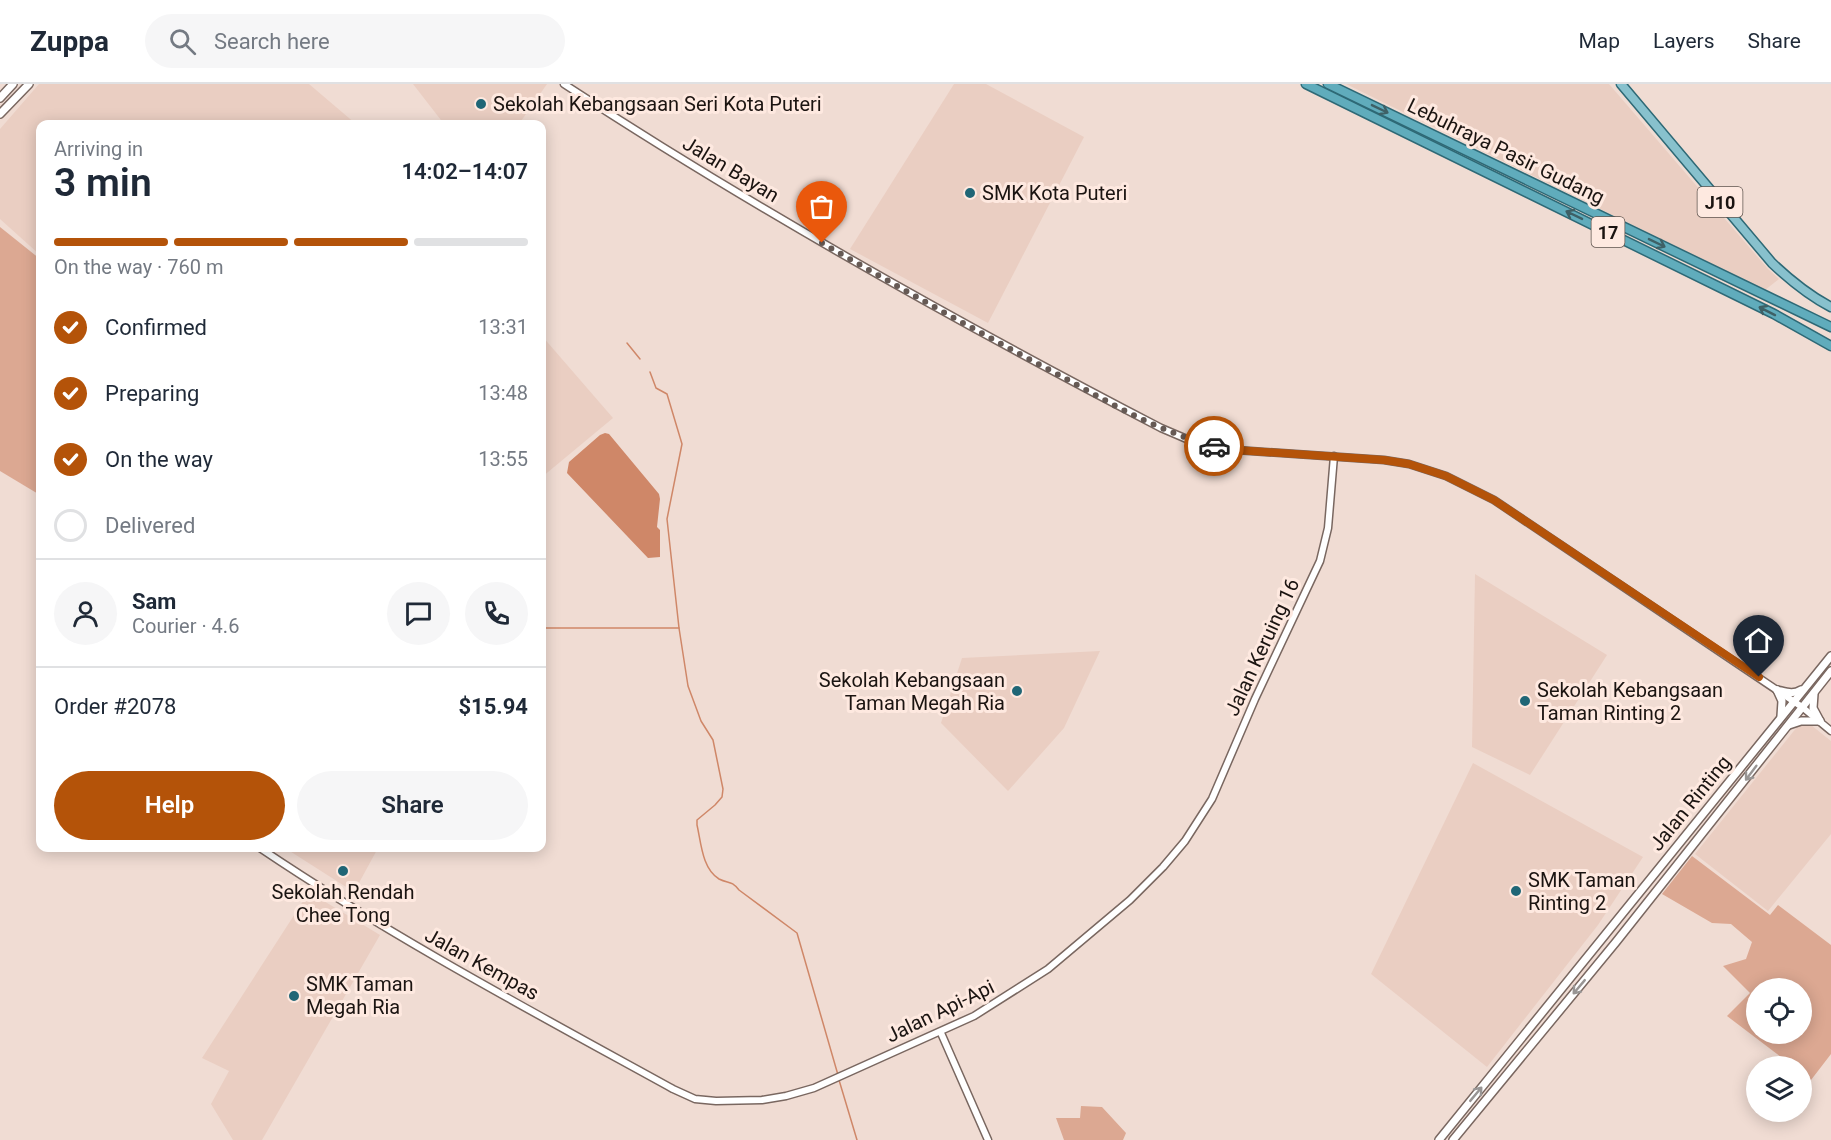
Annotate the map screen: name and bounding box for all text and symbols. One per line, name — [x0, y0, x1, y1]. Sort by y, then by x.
search box — [145, 14, 565, 68]
text: Zuppa — [30, 25, 109, 58]
icon: search — [166, 25, 199, 58]
text: Search here — [214, 29, 330, 54]
text: Map — [1578, 29, 1620, 53]
text: Layers — [1653, 29, 1714, 53]
text: Share — [1747, 29, 1801, 53]
place label: Sekolah Kebangsaan Seri Kota Puteri — [493, 92, 822, 116]
street label: Lebuhraya Pasir Gudang — [1404, 93, 1608, 209]
marker: Sekolah Kebangsaan Seri Kota Puteri — [474, 97, 488, 111]
one-way arrow — [1371, 104, 1389, 116]
street label: Jalan Bayan — [678, 131, 784, 207]
text: Arriving in — [54, 137, 143, 161]
text: 14:02–14:07 — [401, 159, 528, 184]
text: 3 min — [54, 160, 152, 206]
pin — [796, 181, 847, 243]
place label: SMK Kota Puteri — [982, 181, 1127, 205]
marker: SMK Kota Puteri — [963, 186, 977, 200]
road number: J10 — [1698, 187, 1742, 217]
icon: bag — [805, 190, 838, 223]
one-way arrow — [1565, 209, 1583, 221]
road number: 17 — [1592, 217, 1624, 247]
one-way arrow — [1648, 237, 1666, 249]
text: On the way · 760 m — [54, 255, 223, 279]
one-way arrow — [1759, 305, 1777, 316]
icon: check — [54, 311, 87, 344]
text: Confirmed — [105, 315, 207, 340]
text: 13:31 — [478, 315, 528, 339]
icon: check — [54, 377, 87, 410]
text: Preparing — [105, 381, 199, 406]
text: 13:48 — [478, 381, 528, 405]
courier — [1184, 416, 1244, 476]
icon: car — [1198, 430, 1231, 463]
icon: check — [54, 443, 87, 476]
text: On the way — [105, 447, 213, 472]
text: 13:55 — [478, 447, 528, 471]
text: Delivered — [105, 513, 195, 538]
street label: Jalan Keruing 16 — [1220, 574, 1304, 720]
button: person — [54, 582, 117, 645]
button: chat — [387, 582, 450, 645]
button: phone — [465, 582, 528, 645]
text: Sam — [132, 589, 176, 614]
text: Courier · 4.6 — [132, 614, 239, 638]
pin — [1733, 615, 1784, 677]
icon: home — [1742, 624, 1775, 657]
place label: Sekolah Kebangsaan Taman Megah Ria — [819, 668, 1005, 715]
place label: Sekolah Kebangsaan Taman Rinting 2 — [1537, 678, 1723, 725]
marker: Sekolah Kebangsaan Taman Megah Ria — [1010, 684, 1024, 698]
text: Order #2078 — [54, 694, 176, 719]
text: $15.94 — [459, 694, 528, 719]
marker: Sekolah Kebangsaan Taman Rinting 2 — [1518, 694, 1532, 708]
street label: Jalan Rinting — [1644, 751, 1736, 855]
one-way arrow — [1744, 764, 1757, 780]
button: Help — [54, 771, 285, 840]
button: Share — [297, 771, 528, 840]
marker: Sekolah Rendah Chee Tong — [336, 864, 350, 878]
place label: SMK Taman Rinting 2 — [1528, 868, 1636, 915]
place label: Sekolah Rendah Chee Tong — [272, 880, 414, 927]
marker: SMK Taman Rinting 2 — [1509, 884, 1523, 898]
street label: Jalan Kempas — [421, 923, 543, 1005]
place label: SMK Taman Megah Ria — [306, 972, 414, 1019]
street label: Jalan Api-Api — [882, 974, 998, 1048]
map controls — [1746, 978, 1812, 1122]
button: locate — [1746, 978, 1812, 1044]
one-way arrow — [1572, 979, 1586, 994]
marker: SMK Taman Megah Ria — [287, 989, 301, 1003]
button: layers — [1746, 1056, 1812, 1122]
one-way arrow — [1469, 1087, 1483, 1102]

